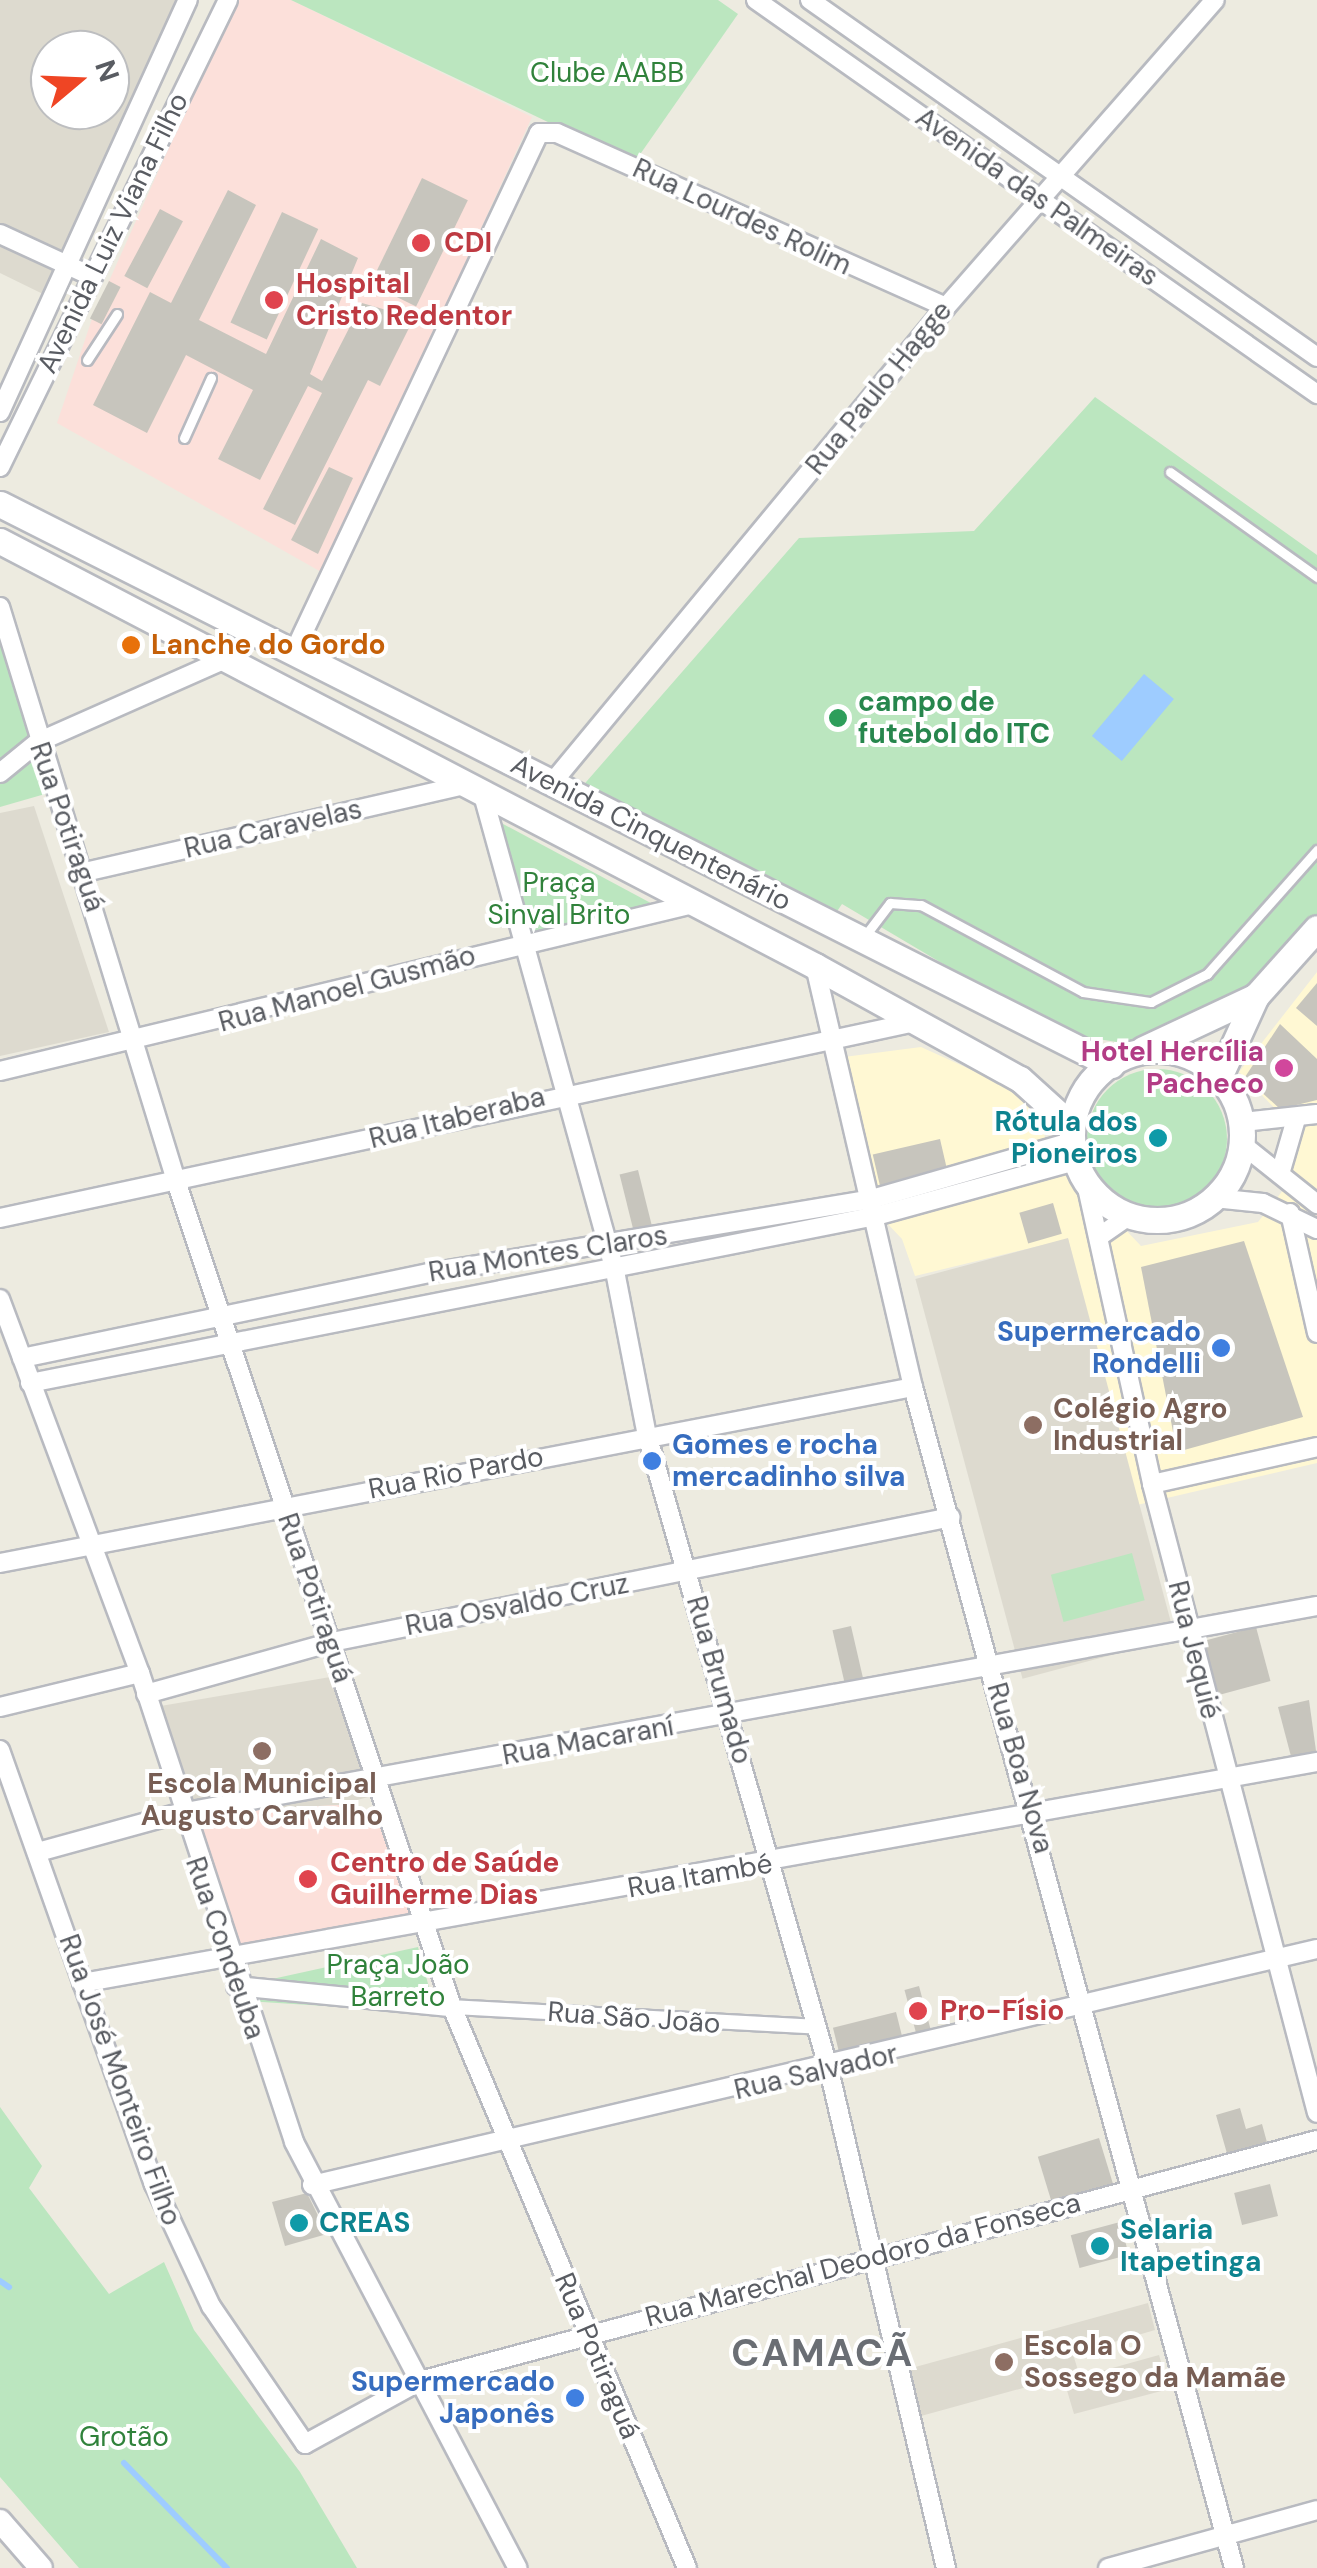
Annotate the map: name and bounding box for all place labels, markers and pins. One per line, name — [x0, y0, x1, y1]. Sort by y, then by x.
place label: CDI — [444, 226, 492, 260]
marker: CDI — [408, 230, 434, 256]
place label: Hospital Cristo Redentor — [296, 267, 512, 333]
marker: Hospital Cristo Redentor — [261, 287, 287, 313]
place label: Lanche do Gordo — [151, 628, 386, 662]
marker: Lanche do Gordo — [120, 634, 142, 656]
place label: campo de futebol do ITC — [858, 685, 1050, 751]
marker: campo de futebol do ITC — [827, 707, 849, 729]
place label: Hotel Hercília Pacheco — [1081, 1035, 1264, 1101]
marker: Hotel Hercília Pacheco — [1273, 1057, 1295, 1079]
place label: Rótula dos Pioneiros — [995, 1105, 1138, 1171]
marker: Rótula dos Pioneiros — [1147, 1127, 1169, 1149]
place label: Supermercado Rondelli — [997, 1315, 1201, 1381]
marker: Supermercado Rondelli — [1210, 1337, 1232, 1359]
place label: Colégio Agro Industrial — [1053, 1392, 1228, 1458]
marker: Colégio Agro Industrial — [1022, 1414, 1044, 1436]
place label: Gomes e rocha mercadinho silva — [672, 1428, 906, 1494]
marker: Gomes e rocha mercadinho silva — [641, 1450, 663, 1472]
marker: Escola Municipal Augusto Carvalho — [251, 1740, 273, 1762]
place label: Escola Municipal Augusto Carvalho — [141, 1767, 383, 1833]
place label: Centro de Saúde Guilherme Dias — [330, 1846, 559, 1912]
marker: Centro de Saúde Guilherme Dias — [295, 1866, 321, 1892]
place label: Pro-Físio — [940, 1994, 1064, 2028]
marker: Pro-Físio — [905, 1998, 931, 2024]
place label: CREAS — [319, 2206, 410, 2240]
marker: CREAS — [288, 2212, 310, 2234]
place label: Selaria Itapetinga — [1120, 2213, 1261, 2279]
marker: Selaria Itapetinga — [1089, 2235, 1111, 2257]
place label: Escola O Sossego da Mamãe — [1024, 2329, 1286, 2395]
marker: Escola O Sossego da Mamãe — [993, 2351, 1015, 2373]
place label: Supermercado Japonês — [351, 2365, 555, 2431]
marker: Supermercado Japonês — [564, 2387, 586, 2409]

